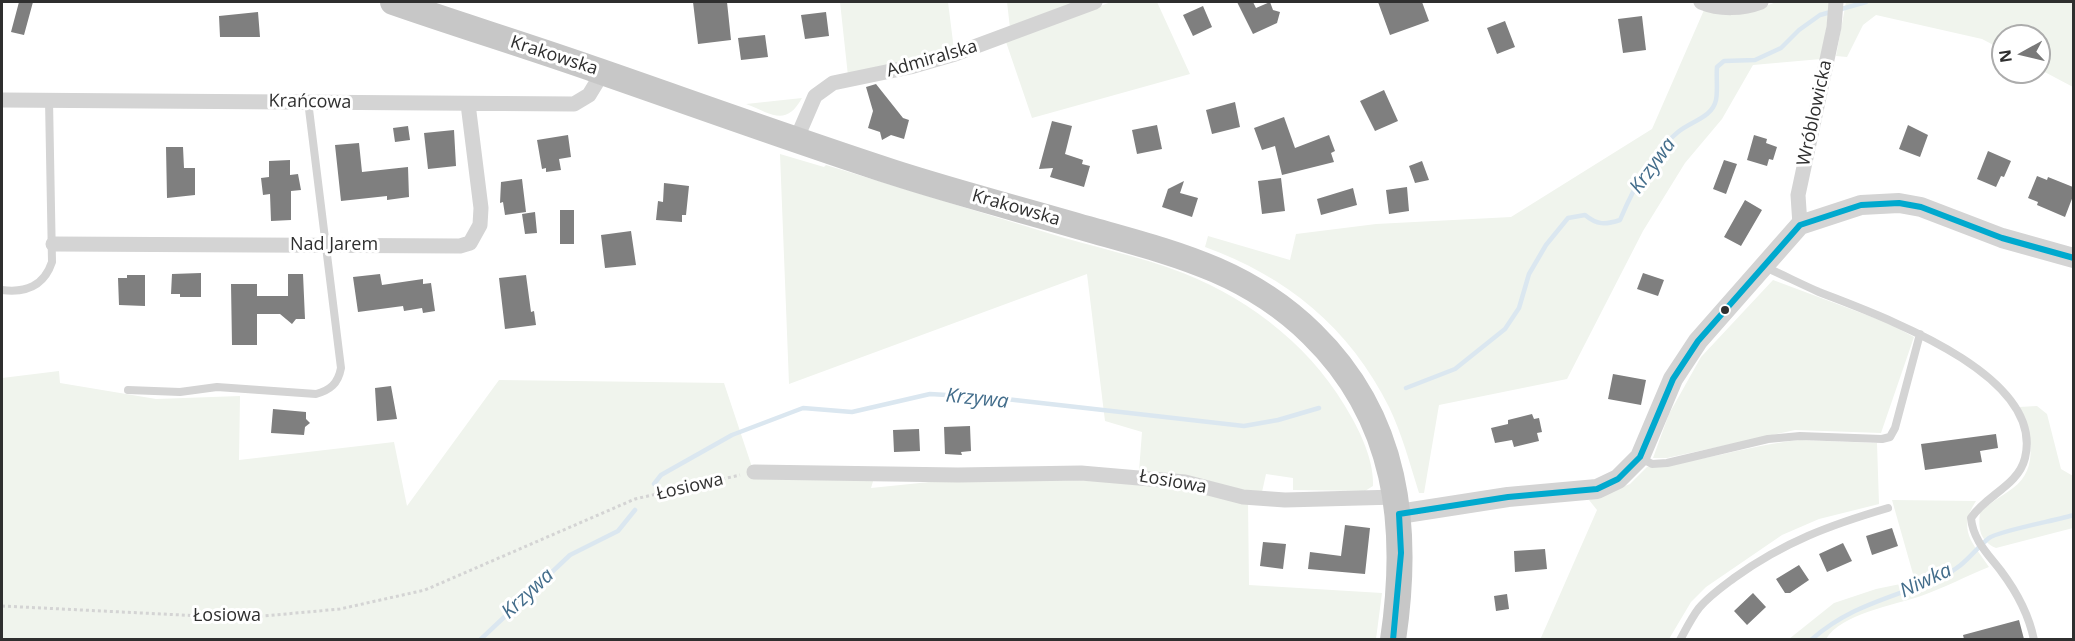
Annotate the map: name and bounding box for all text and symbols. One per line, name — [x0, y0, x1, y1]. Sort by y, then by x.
north arrow — [1991, 24, 2051, 84]
street label: Krakowska — [508, 32, 600, 80]
street label: Admiralska — [884, 36, 980, 82]
text: N — [1993, 48, 2017, 64]
street label: Wróblowicka — [1793, 58, 1837, 168]
street label: Krańcowa — [268, 90, 352, 114]
water label: Krzywa — [1625, 134, 1681, 198]
street label: Krakowska — [969, 185, 1063, 231]
street label: Nad Jarem — [290, 234, 378, 256]
unlabelled marker — [1719, 304, 1731, 316]
water label: Krzywa — [945, 384, 1009, 414]
street label: Łosiowa — [1138, 465, 1208, 499]
street label: Łosiowa — [654, 469, 726, 505]
water label: Niwka — [1896, 559, 1956, 603]
water label: Krzywa — [497, 564, 559, 624]
street label: Łosiowa — [193, 605, 261, 627]

